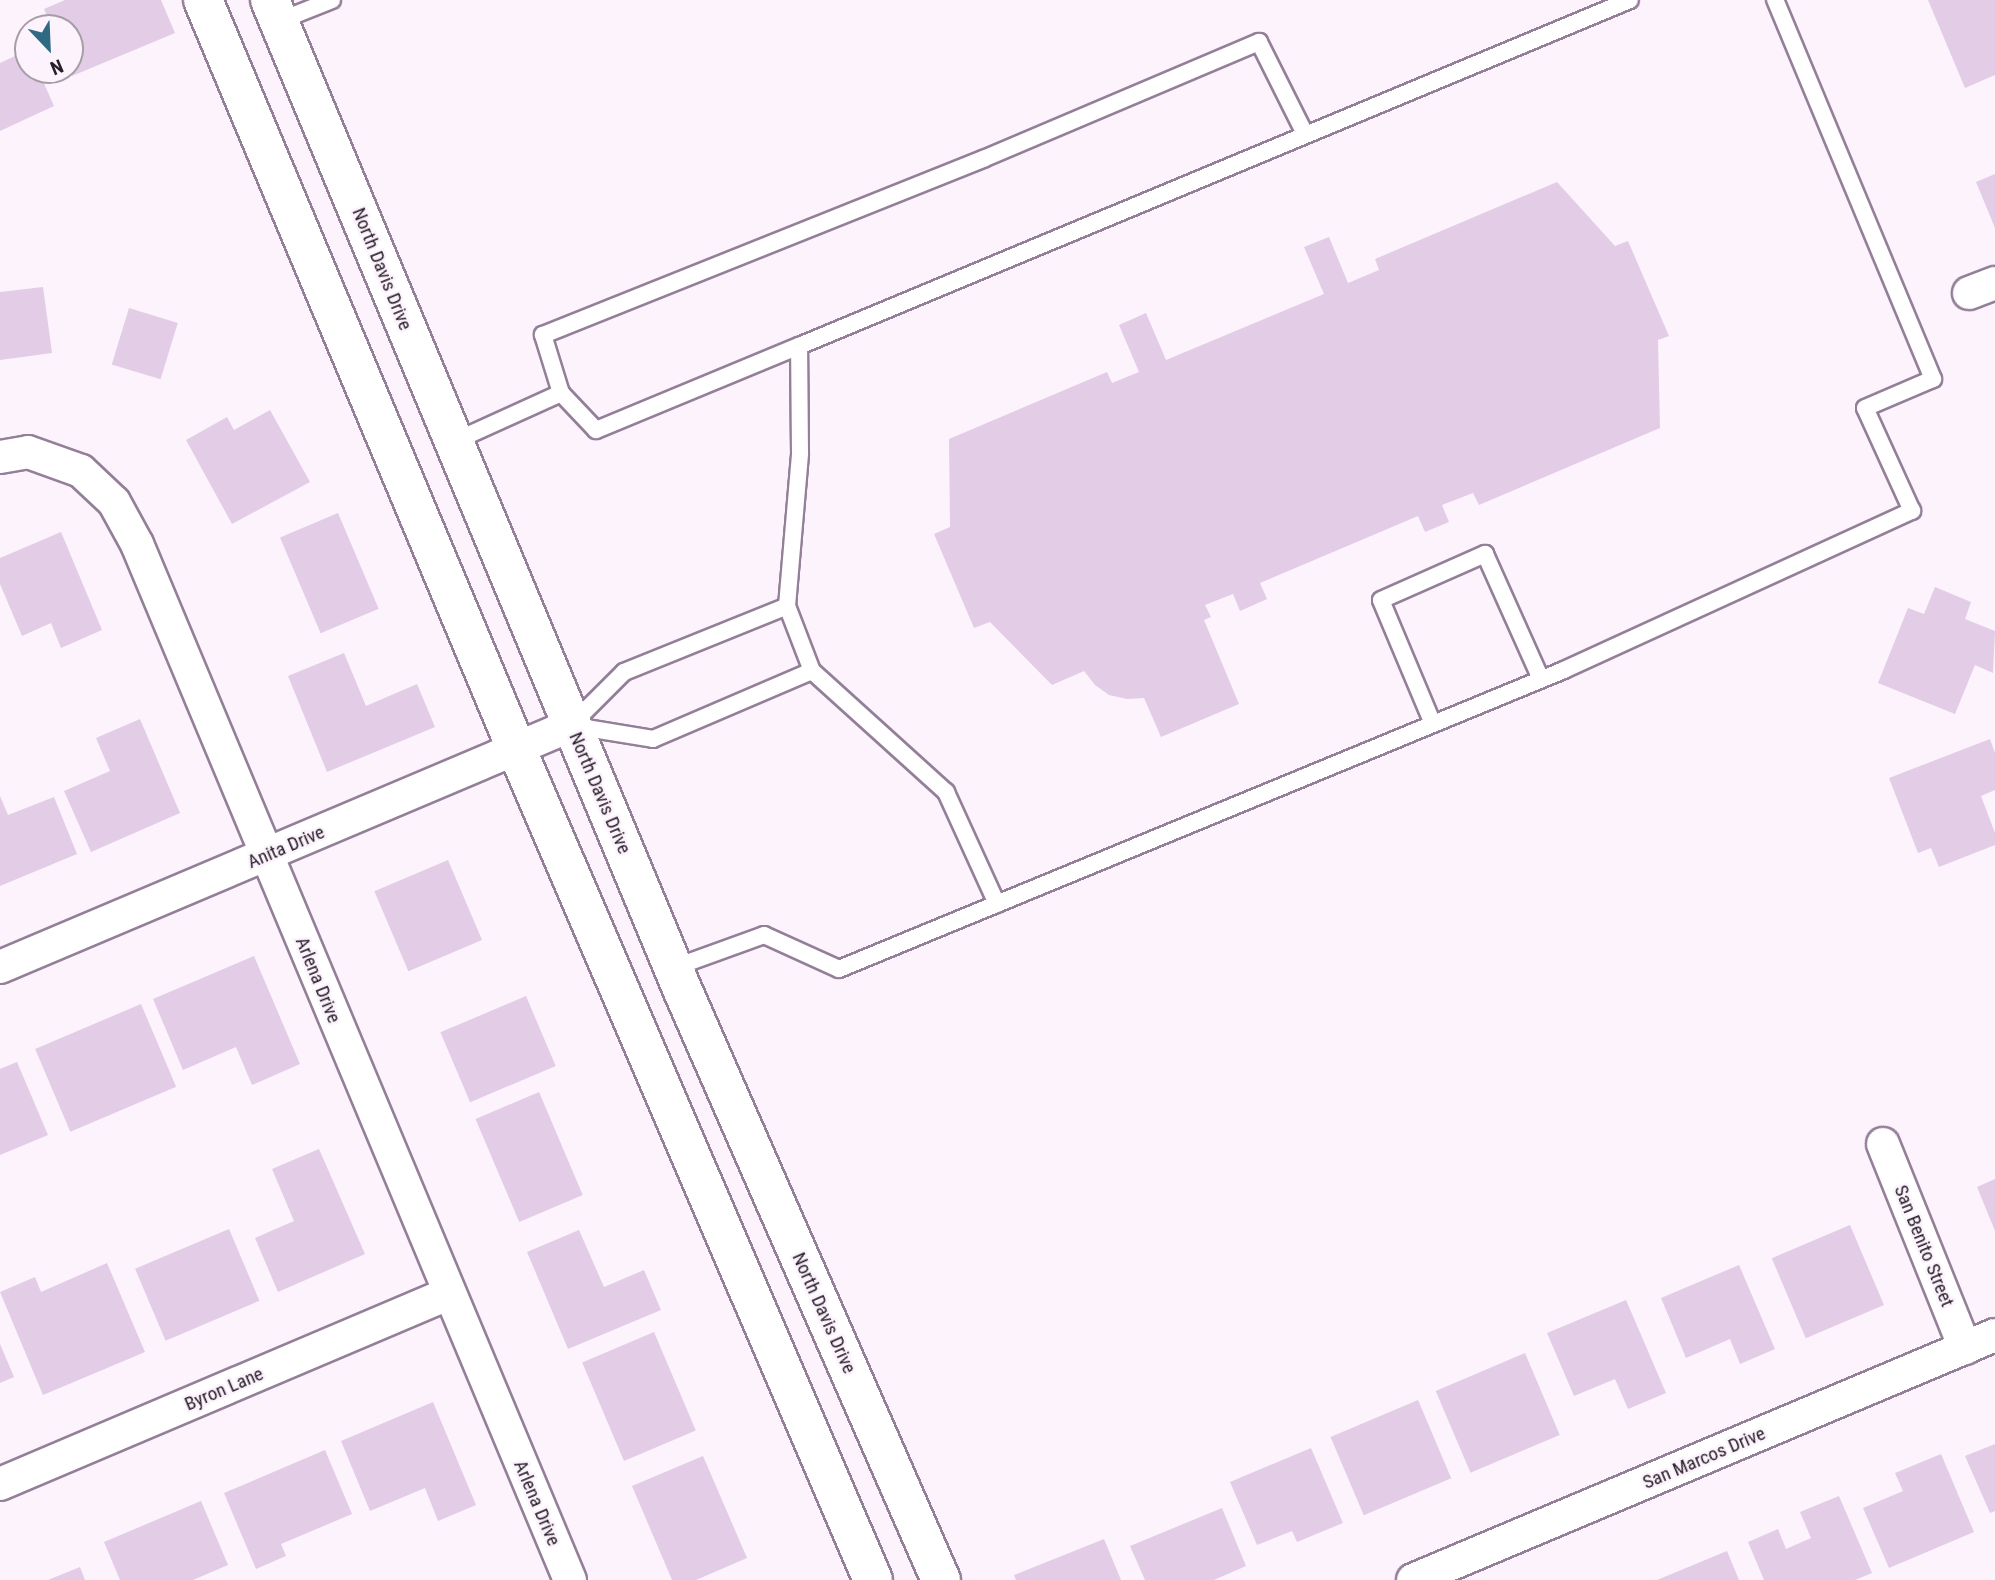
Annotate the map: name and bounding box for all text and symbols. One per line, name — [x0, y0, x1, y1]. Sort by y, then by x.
north arrow — [14, 14, 84, 84]
text: N — [47, 54, 66, 80]
street label: North Davis Drive — [347, 204, 417, 334]
street label: North Davis Drive — [564, 729, 636, 857]
street label: Anita Drive — [244, 821, 328, 873]
street label: Arlena Drive — [290, 934, 346, 1026]
street label: San Benito Street — [1889, 1182, 1959, 1310]
street label: North Davis Drive — [787, 1249, 861, 1377]
street label: Byron Lane — [181, 1362, 267, 1416]
street label: San Marcos Drive — [1639, 1422, 1769, 1494]
street label: Arlena Drive — [509, 1457, 565, 1549]

